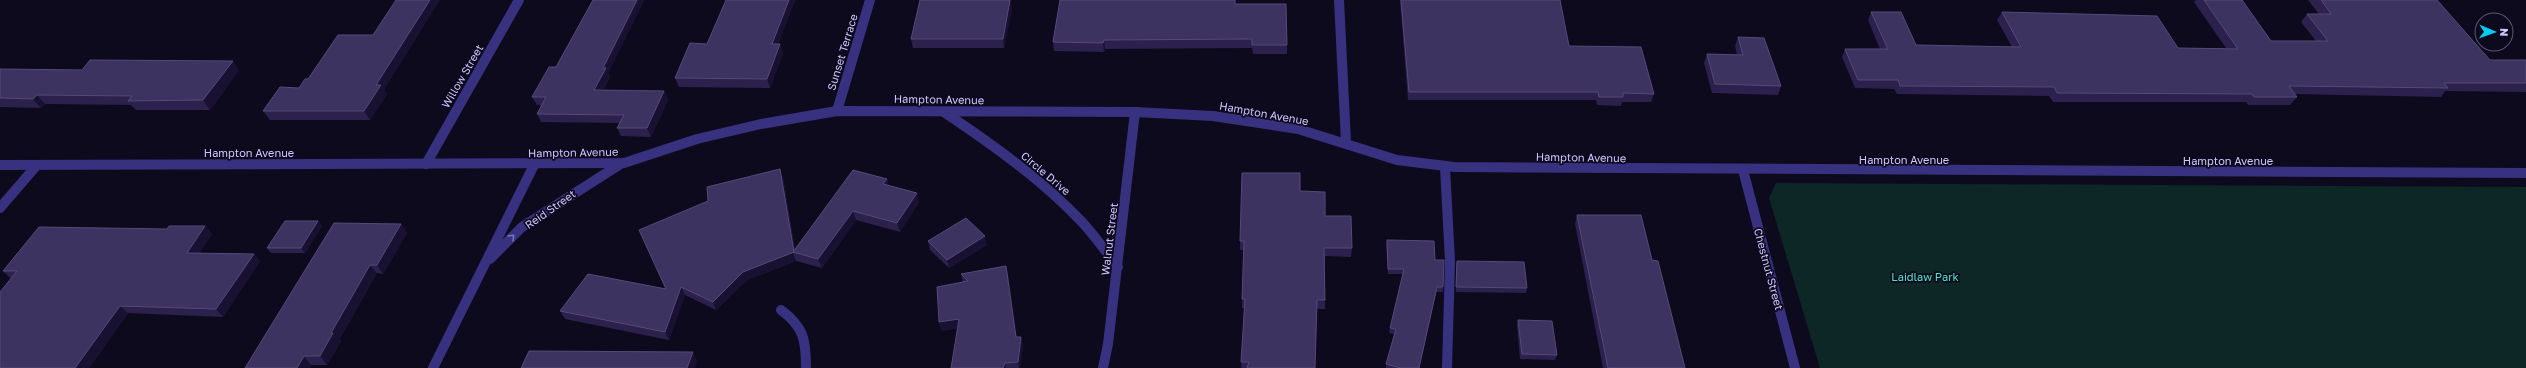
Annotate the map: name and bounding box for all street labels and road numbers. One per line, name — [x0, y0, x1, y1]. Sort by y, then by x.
street label: Sunset Terrace — [824, 12, 860, 92]
street label: Willow Street — [439, 42, 485, 110]
street label: Hampton Avenue — [894, 92, 984, 106]
street label: Hampton Avenue — [1218, 99, 1310, 127]
street label: Hampton Avenue — [528, 145, 618, 159]
street label: Hampton Avenue — [204, 146, 294, 159]
street label: Circle Drive — [1019, 149, 1073, 197]
street label: Hampton Avenue — [1536, 150, 1626, 164]
street label: Hampton Avenue — [1859, 153, 1949, 166]
street label: Hampton Avenue — [2183, 154, 2273, 167]
street label: Reid Street — [522, 187, 578, 231]
street label: Walnut Street — [1098, 202, 1120, 276]
street label: Chestnut Street — [1752, 227, 1786, 311]

